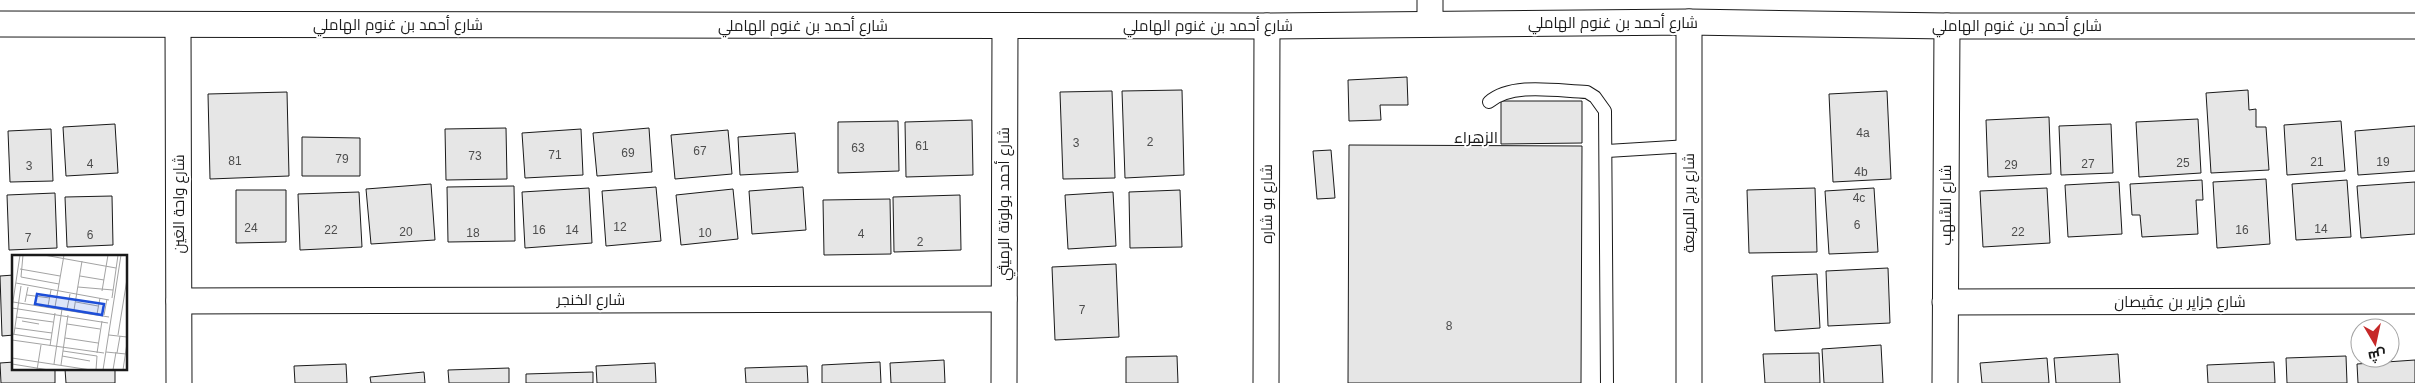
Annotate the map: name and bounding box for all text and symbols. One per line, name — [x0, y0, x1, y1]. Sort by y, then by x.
street label: شارع أحمد بن غنوم الهاملي — [1528, 13, 1698, 35]
street label: شارع أحمد بن غنوم الهاملي — [313, 15, 483, 37]
street label: شارع أحمد بن غنوم الهاملي — [718, 16, 888, 38]
street label: شارع أحمد بن غنوم الهاملي — [1123, 16, 1293, 38]
street label: شارع أحمد بن غنوم الهاملي — [1932, 16, 2102, 38]
house number: 4a — [1856, 126, 1870, 140]
street label: شارع أحمد بولوتة الرميثي — [994, 127, 1016, 281]
district label: الزهراء — [1454, 129, 1498, 147]
house number: 2 — [1147, 135, 1154, 149]
house number: 3 — [1073, 136, 1080, 150]
house number: 61 — [915, 139, 929, 153]
house number: 63 — [851, 141, 865, 155]
house number: 67 — [693, 144, 707, 158]
house number: 69 — [621, 146, 635, 160]
house number: 71 — [548, 148, 562, 162]
house number: 73 — [468, 149, 482, 163]
house number: 79 — [335, 152, 349, 166]
street label: شارع برج المربعة — [1680, 153, 1700, 253]
street label: شارع واحة العَين — [170, 154, 190, 254]
house number: 81 — [228, 154, 242, 168]
house number: 21 — [2310, 155, 2324, 169]
house number: 19 — [2376, 155, 2390, 169]
house number: 25 — [2176, 156, 2190, 170]
house number: 4 — [87, 157, 94, 171]
house number: 27 — [2081, 157, 2095, 171]
house number: 29 — [2004, 158, 2018, 172]
house number: 3 — [26, 159, 33, 173]
street label: شارع بو شاره — [1258, 164, 1278, 244]
street label: شارع السَّلهب — [1937, 164, 1957, 246]
house number: 4b — [1854, 165, 1868, 179]
house number: 4c — [1853, 191, 1865, 205]
house number: 6 — [1854, 218, 1861, 232]
house number: 12 — [613, 220, 627, 234]
house number: 24 — [244, 221, 258, 235]
house number: 14 — [2314, 222, 2328, 236]
house number: 22 — [324, 223, 338, 237]
house number: 16 — [532, 223, 546, 237]
house number: 14 — [565, 223, 579, 237]
house number: 16 — [2235, 223, 2249, 237]
house number: 20 — [399, 225, 413, 239]
house number: 22 — [2011, 225, 2025, 239]
house number: 18 — [466, 226, 480, 240]
house number: 10 — [698, 226, 712, 240]
house number: 4 — [858, 227, 865, 241]
house number: 6 — [87, 228, 94, 242]
house number: 7 — [25, 231, 32, 245]
house number: 2 — [917, 235, 924, 249]
inset map — [12, 255, 128, 370]
street label: شارع الخنجر — [556, 291, 625, 311]
street label: شارع جَزايِر بن عِفَيصان — [2114, 293, 2246, 313]
house number: 7 — [1079, 303, 1086, 317]
north arrow — [2350, 318, 2400, 368]
house number: 8 — [1446, 319, 1453, 333]
text: ش — [2367, 346, 2387, 365]

